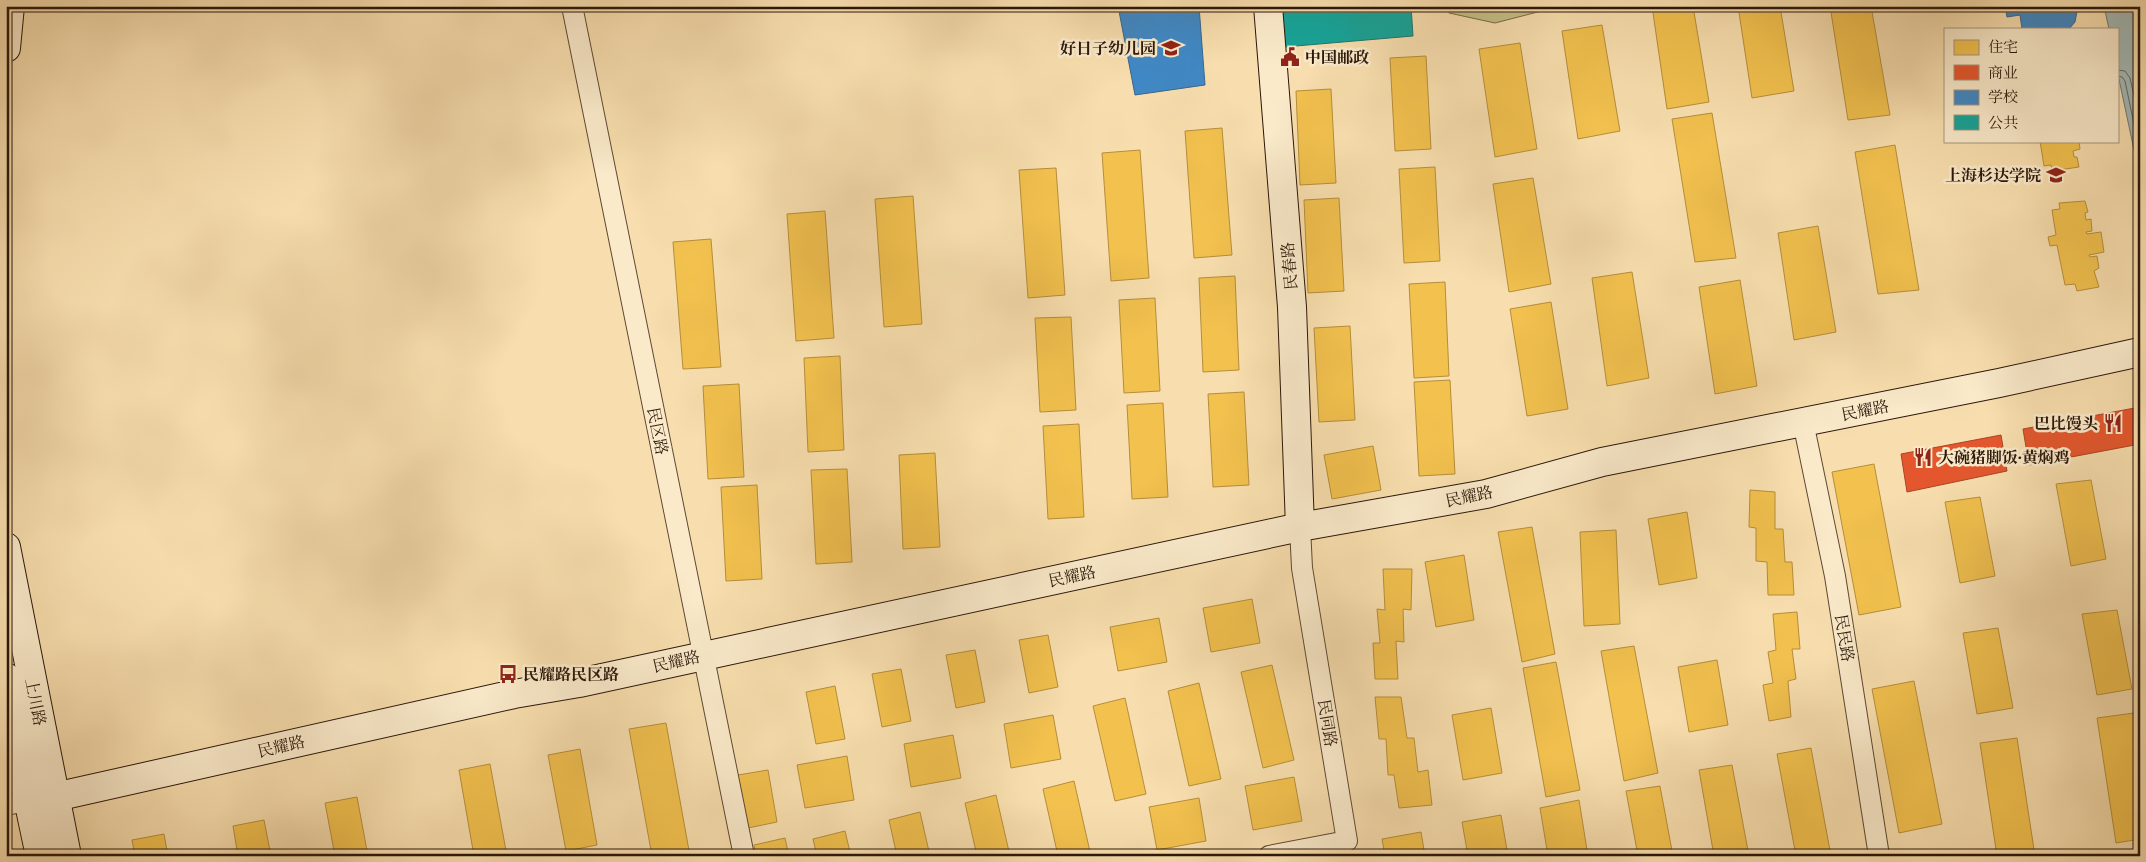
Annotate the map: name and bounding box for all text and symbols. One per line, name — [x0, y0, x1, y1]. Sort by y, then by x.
legend — [1944, 28, 2118, 142]
place label: 好日子幼儿园 — [1060, 36, 1156, 60]
text: 住宅 — [1988, 36, 2018, 57]
school or university icon: 好日子幼儿园 — [1160, 37, 1182, 59]
place label: 中国邮政 — [1305, 45, 1369, 69]
public building icon: 中国邮政 — [1279, 46, 1301, 68]
text: 商业 — [1988, 62, 2018, 83]
text: 学校 — [1988, 86, 2018, 107]
text: 公共 — [1988, 112, 2018, 133]
place label: 上海杉达学院 — [1945, 163, 2041, 187]
school or university icon: 上海杉达学院 — [2045, 164, 2067, 186]
street label: 民春路 — [1275, 241, 1303, 291]
street label: 民耀路 — [1839, 394, 1891, 426]
street label: 民区路 — [642, 405, 674, 457]
place label: 巴比馒头 — [2034, 411, 2098, 435]
restaurant icon: 巴比馒头 — [2102, 412, 2124, 434]
place label: 大碗猪脚饭·黄焖鸡 — [1938, 445, 2070, 469]
restaurant icon: 大碗猪脚饭·黄焖鸡 — [1912, 446, 1934, 468]
street label: 民耀路 — [1443, 479, 1495, 513]
street label: 民耀路 — [1046, 559, 1098, 593]
street label: 民民路 — [1829, 612, 1861, 664]
street label: 民耀路 — [650, 644, 702, 678]
place label: 民耀路民区路 — [523, 662, 619, 686]
bus stop icon: 民耀路民区路 — [497, 663, 519, 685]
street label: 上川路 — [20, 676, 52, 728]
street label: 民同路 — [1312, 697, 1344, 749]
street label: 民耀路 — [255, 729, 307, 763]

